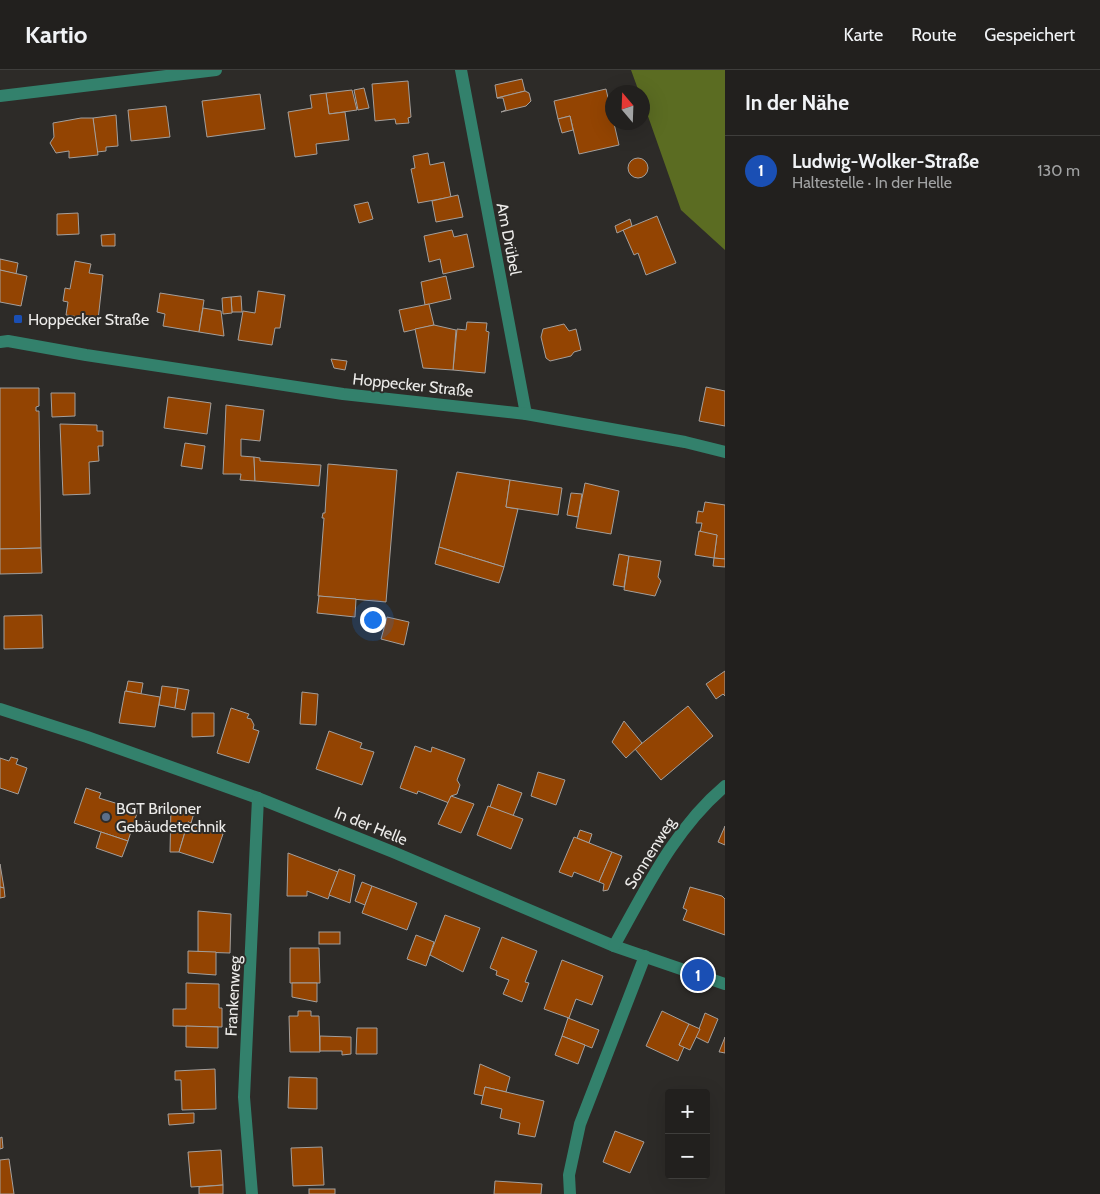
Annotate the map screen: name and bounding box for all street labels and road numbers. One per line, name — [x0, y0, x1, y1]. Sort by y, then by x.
street label: Am Drübel — [493, 201, 525, 277]
street label: Hoppecker Straße — [352, 369, 474, 401]
street label: In der Helle — [332, 803, 410, 849]
street label: Sonnenweg — [621, 813, 680, 892]
street label: Frankenweg — [221, 954, 245, 1037]

